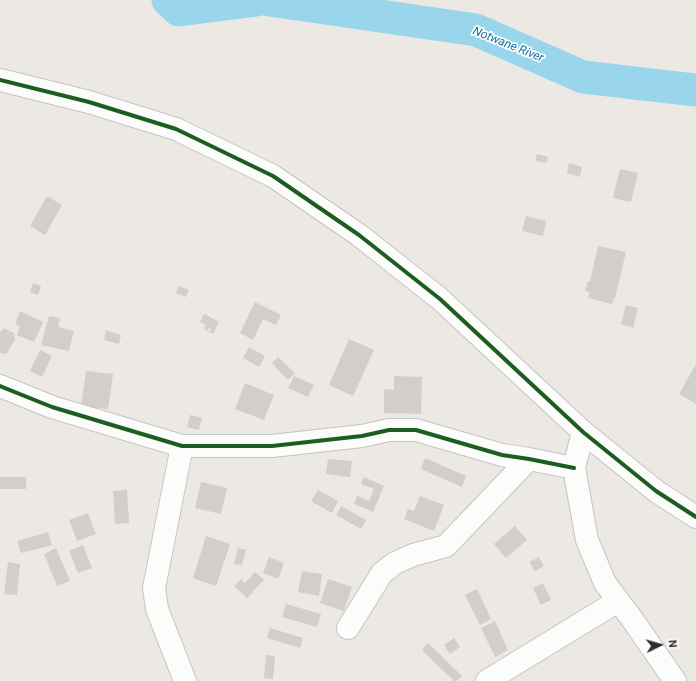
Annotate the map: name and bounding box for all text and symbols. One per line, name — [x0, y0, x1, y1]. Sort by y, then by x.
water label: Notwane River — [471, 24, 545, 66]
north arrow — [640, 625, 680, 665]
text: N — [666, 639, 679, 648]

